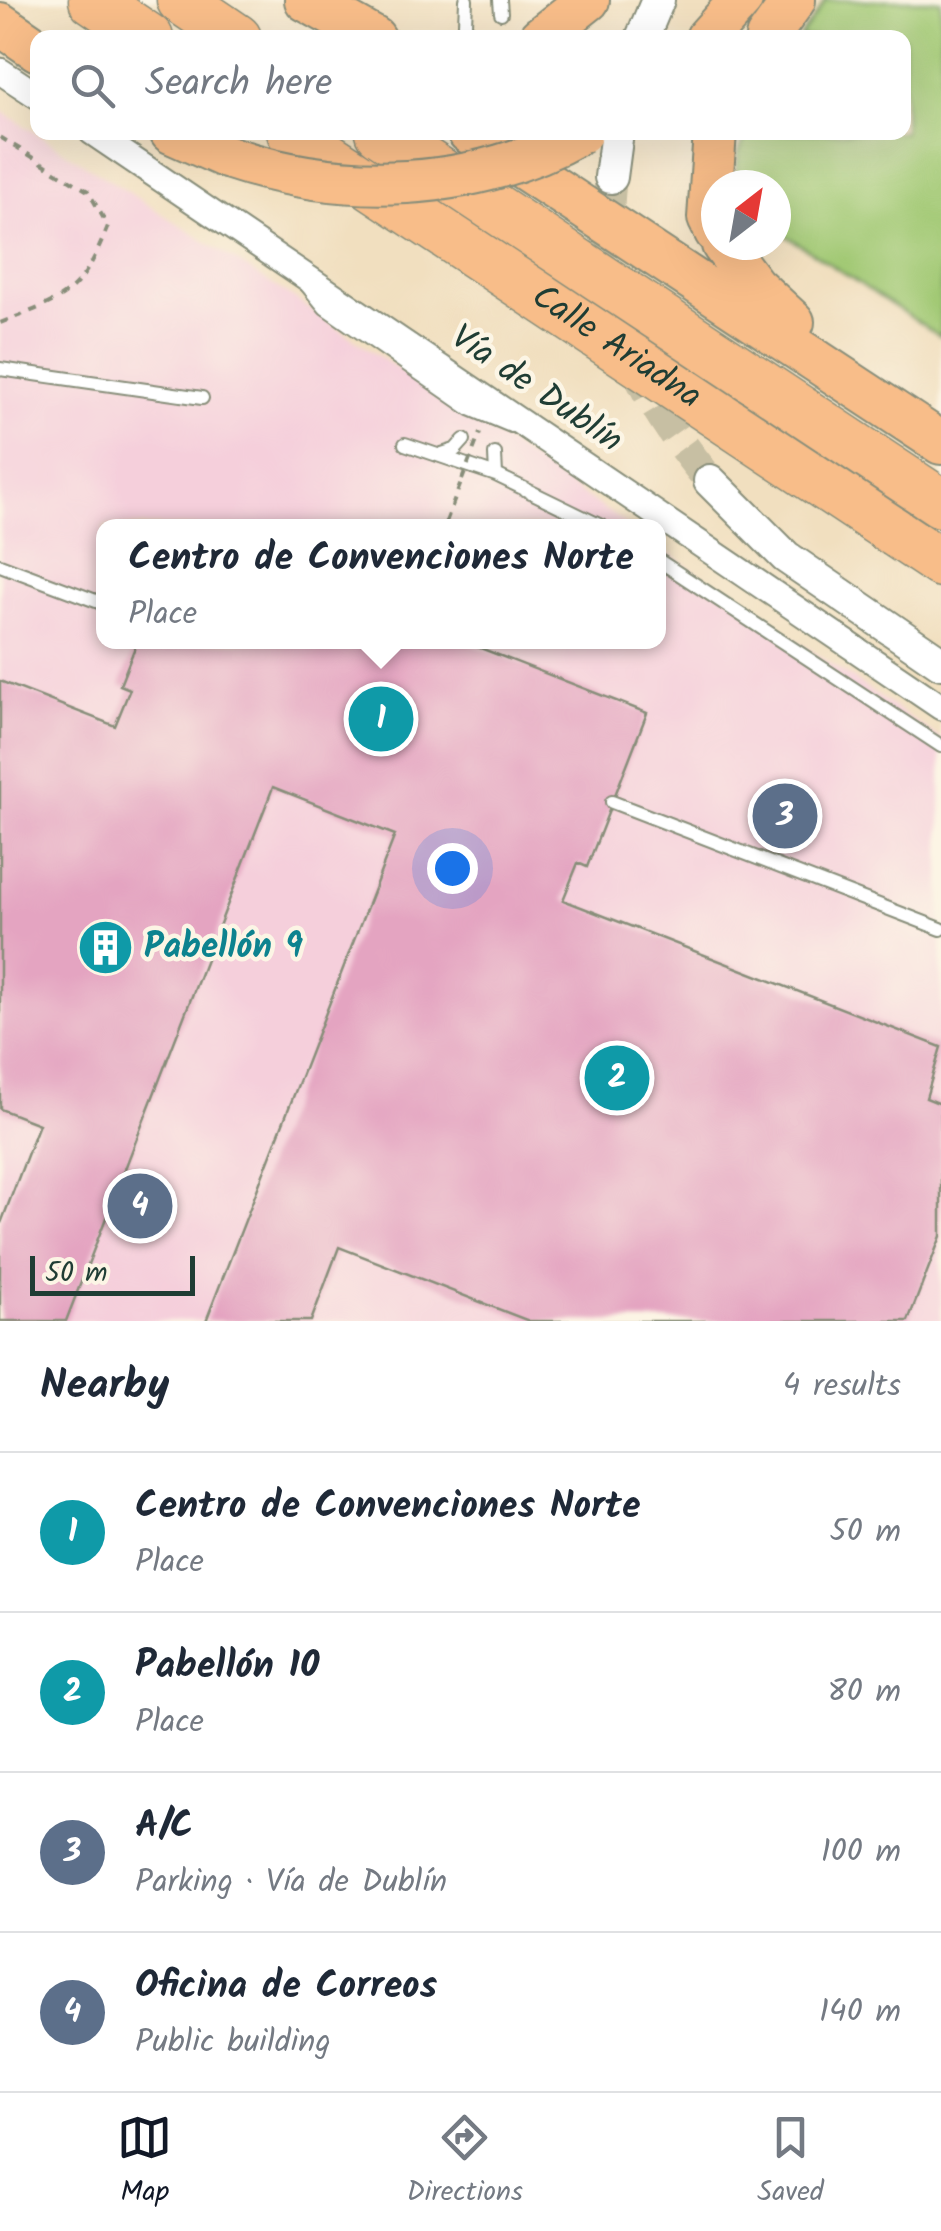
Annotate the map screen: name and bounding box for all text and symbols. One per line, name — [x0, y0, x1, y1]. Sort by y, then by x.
search box — [30, 30, 911, 140]
text: Search here — [145, 55, 332, 115]
icon: search — [65, 58, 120, 113]
north arrow — [701, 170, 791, 260]
street label: Calle Ariadna — [519, 270, 713, 425]
street label: Vía de Dublín — [438, 311, 634, 469]
popup — [96, 519, 666, 649]
text: Centro de Convenciones Norte — [128, 529, 634, 589]
text: Place — [128, 589, 197, 640]
pin: 1 — [348, 682, 414, 756]
pin: 3 — [752, 778, 818, 854]
your location — [427, 843, 478, 894]
building icon: Pabellón 9 — [75, 918, 135, 978]
place label: Pabellón 9 — [144, 920, 303, 976]
pin: 2 — [584, 1040, 650, 1116]
pin: 4 — [108, 1168, 172, 1244]
scale bar — [30, 1251, 195, 1296]
text: 50 m — [45, 1251, 108, 1296]
text: Nearby — [40, 1353, 169, 1420]
text: 4 results — [783, 1361, 901, 1412]
text: Centro de Convenciones Norte — [135, 1477, 641, 1537]
text: 1 — [68, 1507, 77, 1558]
text: 50 m — [830, 1507, 901, 1558]
text: Place — [135, 1537, 204, 1588]
text: Pabellón 10 — [135, 1637, 319, 1697]
text: 2 — [63, 1667, 82, 1718]
text: 80 m — [827, 1667, 901, 1718]
text: Place — [135, 1697, 204, 1748]
text: A/C — [135, 1797, 193, 1857]
text: 3 — [64, 1827, 81, 1878]
text: 100 m — [821, 1827, 901, 1878]
text: Parking · Vía de Dublín — [135, 1857, 447, 1908]
text: Oficina de Correos — [135, 1957, 437, 2017]
text: 4 — [64, 1987, 81, 2038]
text: 140 m — [819, 1987, 901, 2038]
text: Public building — [135, 2017, 331, 2068]
tab: Map — [117, 2110, 172, 2215]
tab: Directions — [407, 2110, 523, 2215]
tab: Saved — [757, 2110, 824, 2215]

